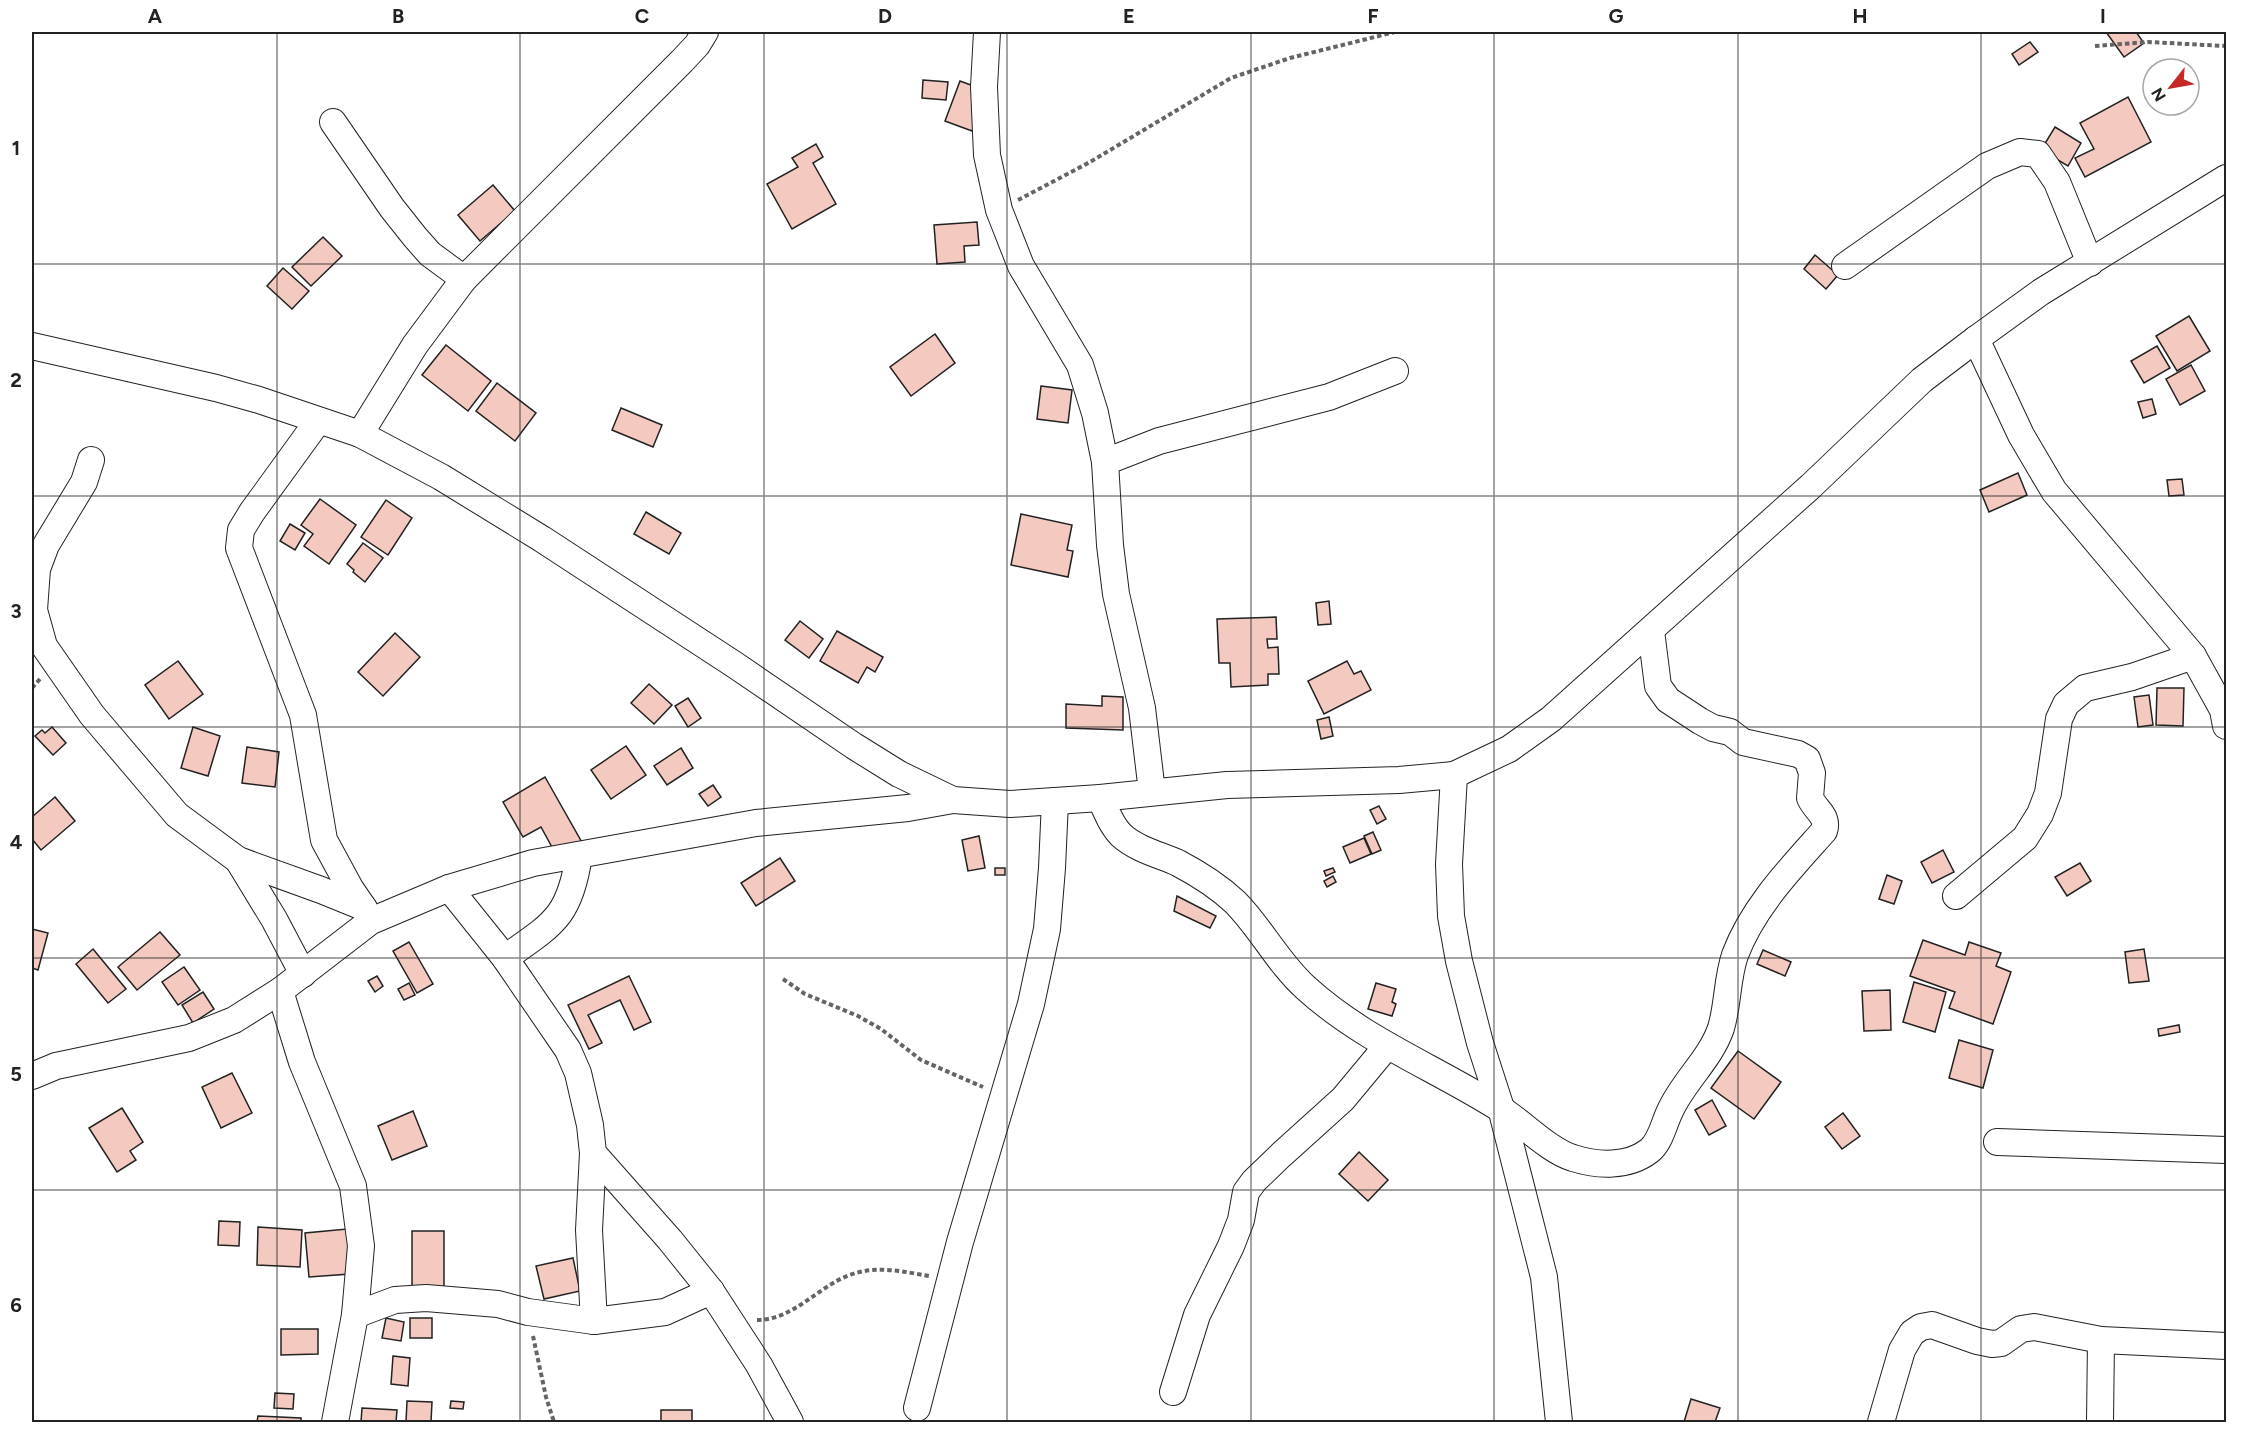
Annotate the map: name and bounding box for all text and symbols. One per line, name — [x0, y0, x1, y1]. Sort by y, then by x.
text: A — [148, 4, 163, 28]
text: B — [392, 4, 404, 28]
text: C — [635, 4, 649, 28]
text: D — [878, 4, 892, 28]
text: E — [1123, 4, 1135, 28]
text: F — [1367, 4, 1379, 28]
text: G — [1609, 4, 1624, 28]
text: H — [1853, 4, 1868, 28]
text: I — [2100, 4, 2106, 28]
north arrow — [2141, 57, 2201, 117]
text: N — [2147, 84, 2170, 105]
text: 1 — [12, 136, 20, 160]
text: 2 — [10, 368, 22, 392]
text: 3 — [10, 599, 22, 623]
text: 4 — [10, 830, 23, 854]
text: 5 — [10, 1062, 22, 1086]
text: 6 — [10, 1293, 22, 1317]

